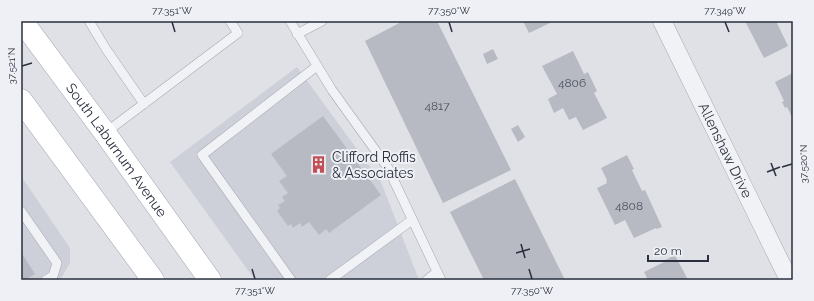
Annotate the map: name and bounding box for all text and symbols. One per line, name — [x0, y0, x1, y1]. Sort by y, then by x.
text: 77.351°W — [152, 5, 192, 16]
text: 77.350°W — [428, 5, 470, 16]
text: 77.349°W — [704, 5, 746, 16]
text: 37.521°N — [6, 48, 17, 84]
house number: 4806 — [558, 76, 586, 90]
street label: South Laburnum Avenue — [63, 80, 170, 220]
house number: 4817 — [424, 99, 450, 113]
street label: Allenshaw Drive — [695, 100, 755, 200]
text: 37.520°N — [798, 145, 809, 183]
place label: Clifford Roffis & Associates — [332, 149, 416, 181]
building icon: Clifford Roffis & Associates — [309, 155, 329, 175]
house number: 4808 — [615, 199, 643, 213]
scale bar — [648, 237, 708, 263]
text: 20 m — [654, 244, 682, 258]
text: 77.351°W — [235, 285, 275, 296]
text: 77.350°W — [511, 285, 553, 296]

